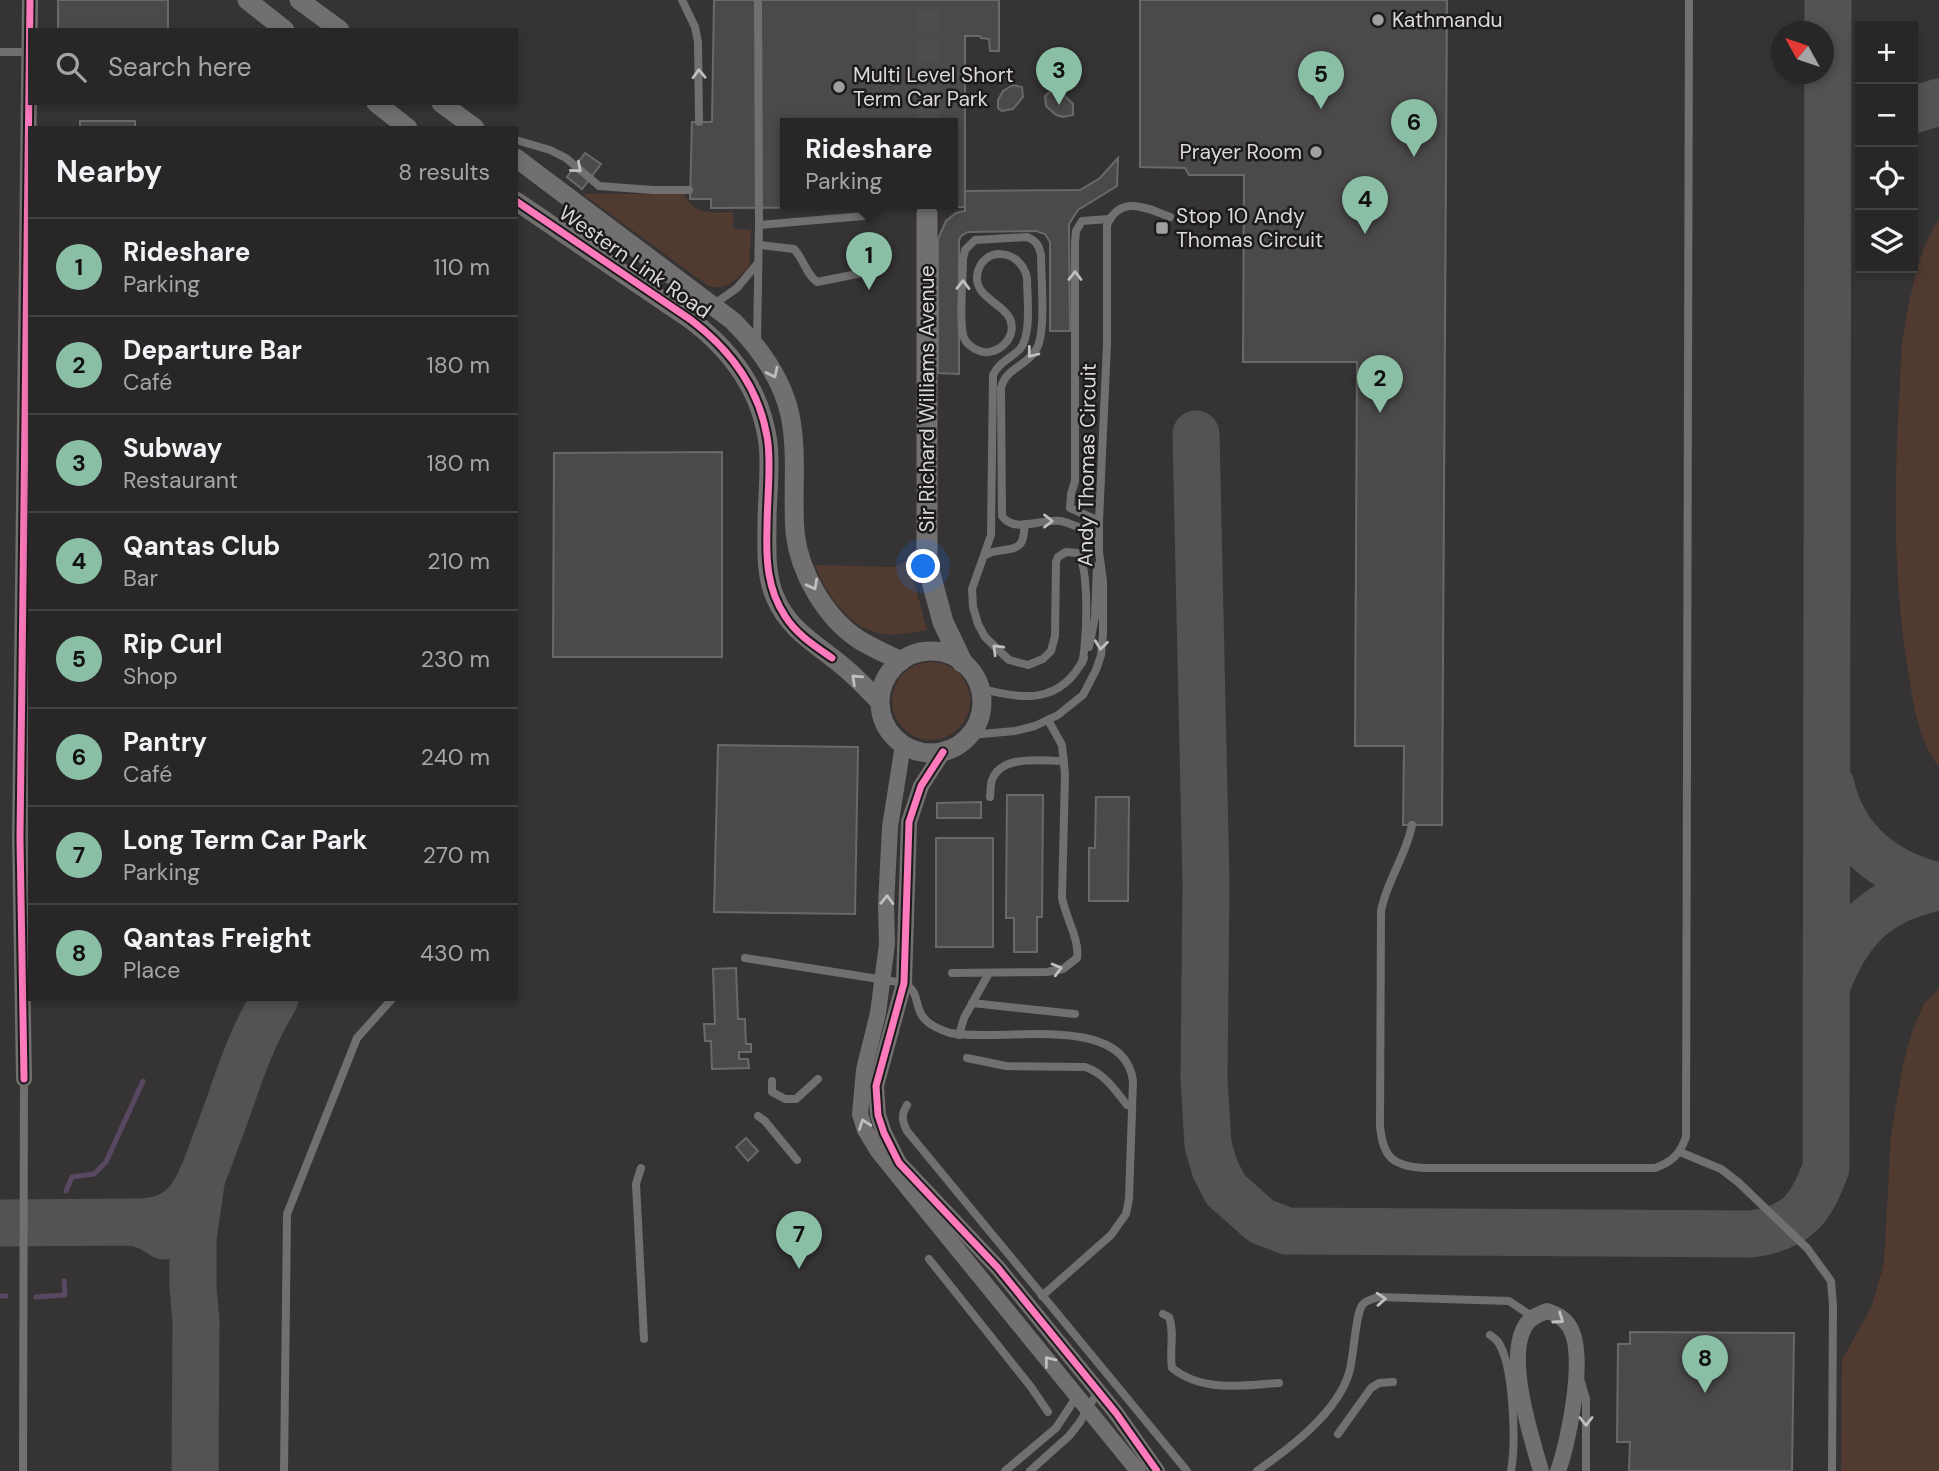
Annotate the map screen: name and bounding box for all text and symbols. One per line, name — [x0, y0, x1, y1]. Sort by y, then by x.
place label: Kathmandu — [1392, 6, 1503, 34]
marker: Kathmandu — [1370, 12, 1386, 28]
north arrow — [1771, 21, 1834, 84]
map controls — [1855, 21, 1918, 273]
button: + — [1855, 21, 1918, 84]
search box — [28, 28, 518, 105]
pin: 3 — [1036, 47, 1082, 105]
icon: search — [52, 48, 90, 86]
text: Search here — [108, 50, 251, 84]
pin: 5 — [1298, 51, 1344, 109]
place label: Multi Level Short Term Car Park — [853, 61, 1014, 113]
one-way arrow — [691, 69, 706, 80]
marker: Multi Level Short Term Car Park — [831, 79, 847, 95]
button: − — [1855, 84, 1918, 147]
pin: 6 — [1391, 99, 1437, 157]
popup — [780, 118, 958, 209]
text: Rideshare — [805, 132, 933, 166]
place label: Prayer Room — [1180, 138, 1302, 166]
marker: Prayer Room — [1308, 144, 1324, 160]
button: locate — [1855, 147, 1918, 210]
text: Nearby — [56, 152, 162, 191]
text: 8 results — [398, 157, 490, 187]
one-way arrow — [569, 160, 582, 172]
text: Parking — [805, 166, 882, 196]
pin: 4 — [1342, 176, 1388, 234]
street label: Western Link Road — [553, 199, 717, 325]
place label: Stop 10 Andy Thomas Circuit — [1176, 202, 1323, 254]
button: layers — [1855, 210, 1918, 273]
marker: Stop 10 Andy Thomas Circuit — [1154, 220, 1170, 236]
pin: 1 — [846, 232, 892, 290]
text: Rideshare — [123, 235, 250, 269]
text: 1 — [75, 252, 83, 282]
text: 110 m — [433, 252, 490, 282]
street label: Sir Richard Williams Avenue — [913, 265, 941, 533]
text: Parking — [123, 269, 200, 299]
one-way arrow — [1067, 270, 1083, 280]
one-way arrow — [955, 279, 971, 290]
text: Departure Bar — [123, 333, 302, 367]
one-way arrow — [1027, 346, 1040, 358]
text: 2 — [72, 350, 86, 380]
text: 180 m — [426, 350, 490, 380]
pin: 2 — [1357, 355, 1403, 413]
street label: Andy Thomas Circuit — [1071, 363, 1103, 567]
one-way arrow — [765, 366, 779, 378]
text: Café — [123, 367, 172, 397]
text: Subway — [123, 431, 222, 465]
text: 3 — [72, 448, 86, 478]
text: 180 m — [426, 448, 490, 478]
text: Restaurant — [123, 465, 238, 495]
one-way arrow — [1044, 513, 1054, 529]
text: Qantas Club — [123, 529, 280, 563]
text: 4 — [72, 546, 86, 576]
text: 210 m — [427, 546, 490, 576]
your location — [906, 549, 940, 583]
text: Bar — [123, 563, 158, 593]
one-way arrow — [805, 578, 818, 590]
text: Rip Curl — [123, 627, 222, 661]
one-way arrow — [1094, 639, 1109, 651]
text: 5 — [72, 644, 86, 674]
text: 230 m — [421, 644, 490, 674]
one-way arrow — [993, 645, 1006, 658]
text: Shop — [123, 661, 178, 691]
one-way arrow — [851, 675, 864, 687]
text: Pantry — [123, 725, 207, 759]
text: 6 — [72, 742, 86, 772]
text: 240 m — [421, 742, 490, 772]
text: Café — [123, 759, 172, 789]
text: Long Term Car Park — [123, 823, 368, 857]
text: 7 — [73, 840, 85, 870]
text: 270 m — [423, 840, 490, 870]
text: Parking — [123, 857, 200, 887]
one-way arrow — [879, 894, 895, 905]
text: Qantas Freight — [123, 921, 312, 955]
text: 8 — [72, 938, 86, 968]
text: 430 m — [420, 938, 490, 968]
text: Place — [123, 955, 180, 985]
one-way arrow — [1051, 963, 1063, 977]
one-way arrow — [859, 1119, 873, 1131]
pin: 7 — [776, 1211, 822, 1269]
one-way arrow — [1376, 1292, 1387, 1307]
one-way arrow — [1551, 1310, 1564, 1323]
pin: 8 — [1682, 1335, 1728, 1393]
one-way arrow — [1045, 1356, 1057, 1369]
one-way arrow — [1578, 1416, 1594, 1427]

